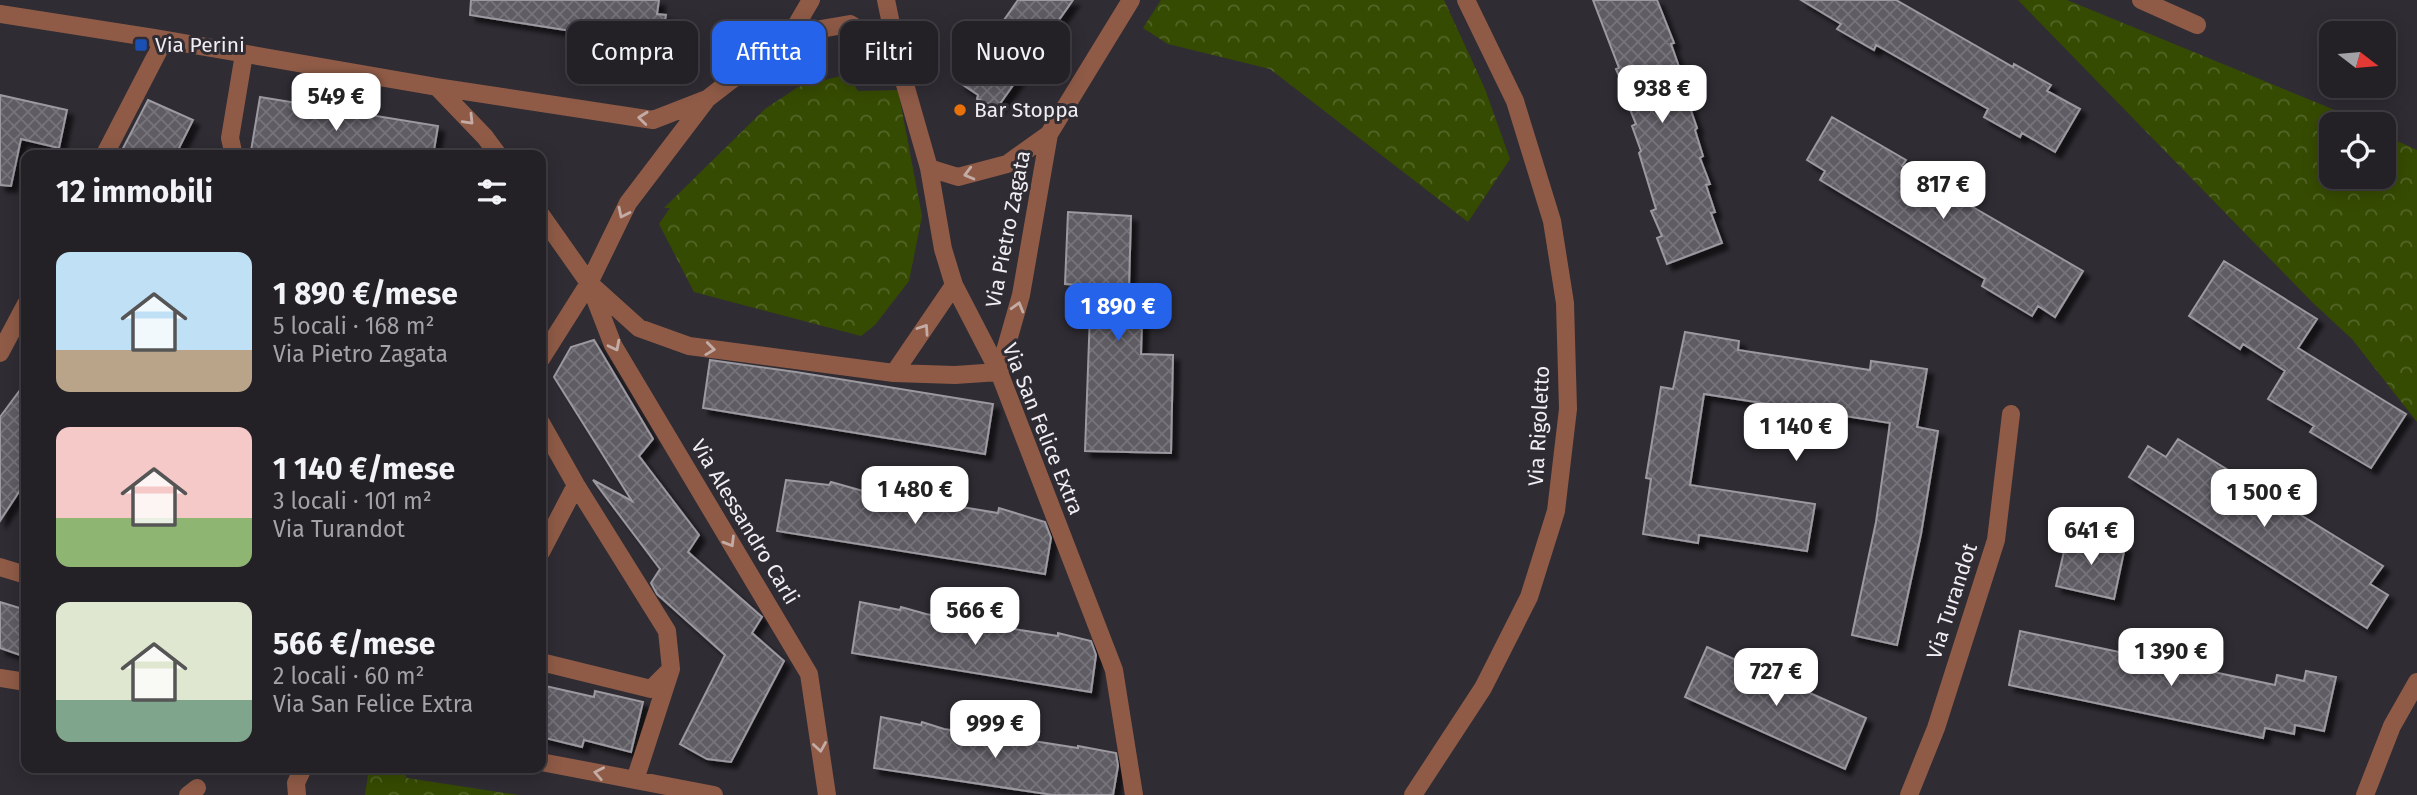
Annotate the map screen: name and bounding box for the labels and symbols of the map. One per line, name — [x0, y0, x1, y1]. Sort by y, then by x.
north arrow — [2319, 21, 2396, 98]
place label: Via Perini — [155, 32, 245, 58]
marker: Via Perini — [133, 37, 149, 53]
pin: 938 € — [1613, 66, 1711, 125]
pin: 549 € — [287, 74, 385, 133]
place label: Bar Stoppa — [974, 97, 1079, 123]
marker: Bar Stoppa — [952, 102, 968, 118]
one-way arrow — [637, 111, 649, 126]
one-way arrow — [461, 112, 474, 125]
street label: Via Pietro Zagata — [980, 148, 1036, 310]
pin: 817 € — [1894, 162, 1992, 221]
one-way arrow — [964, 166, 976, 180]
one-way arrow — [617, 206, 631, 218]
pin: 1 890 € — [1053, 284, 1183, 343]
one-way arrow — [1010, 301, 1024, 313]
one-way arrow — [916, 324, 928, 337]
one-way arrow — [606, 339, 620, 351]
street label: Via San Felice Extra — [997, 339, 1089, 519]
one-way arrow — [704, 341, 716, 356]
street label: Via Rigoletto — [1523, 365, 1555, 487]
pin: 1 140 € — [1731, 404, 1861, 463]
street label: Via Alessandro Carli — [685, 435, 805, 609]
pin: 1 480 € — [850, 466, 980, 526]
pin: 1 500 € — [2199, 470, 2329, 529]
pin: 641 € — [2042, 508, 2140, 567]
one-way arrow — [722, 534, 735, 547]
street label: Via Turandot — [1921, 539, 1983, 662]
pin: 566 € — [926, 588, 1024, 647]
pin: 1 390 € — [2106, 628, 2236, 688]
pin: 727 € — [1727, 648, 1825, 708]
pin: 999 € — [946, 700, 1044, 760]
one-way arrow — [812, 741, 827, 753]
one-way arrow — [593, 766, 605, 781]

